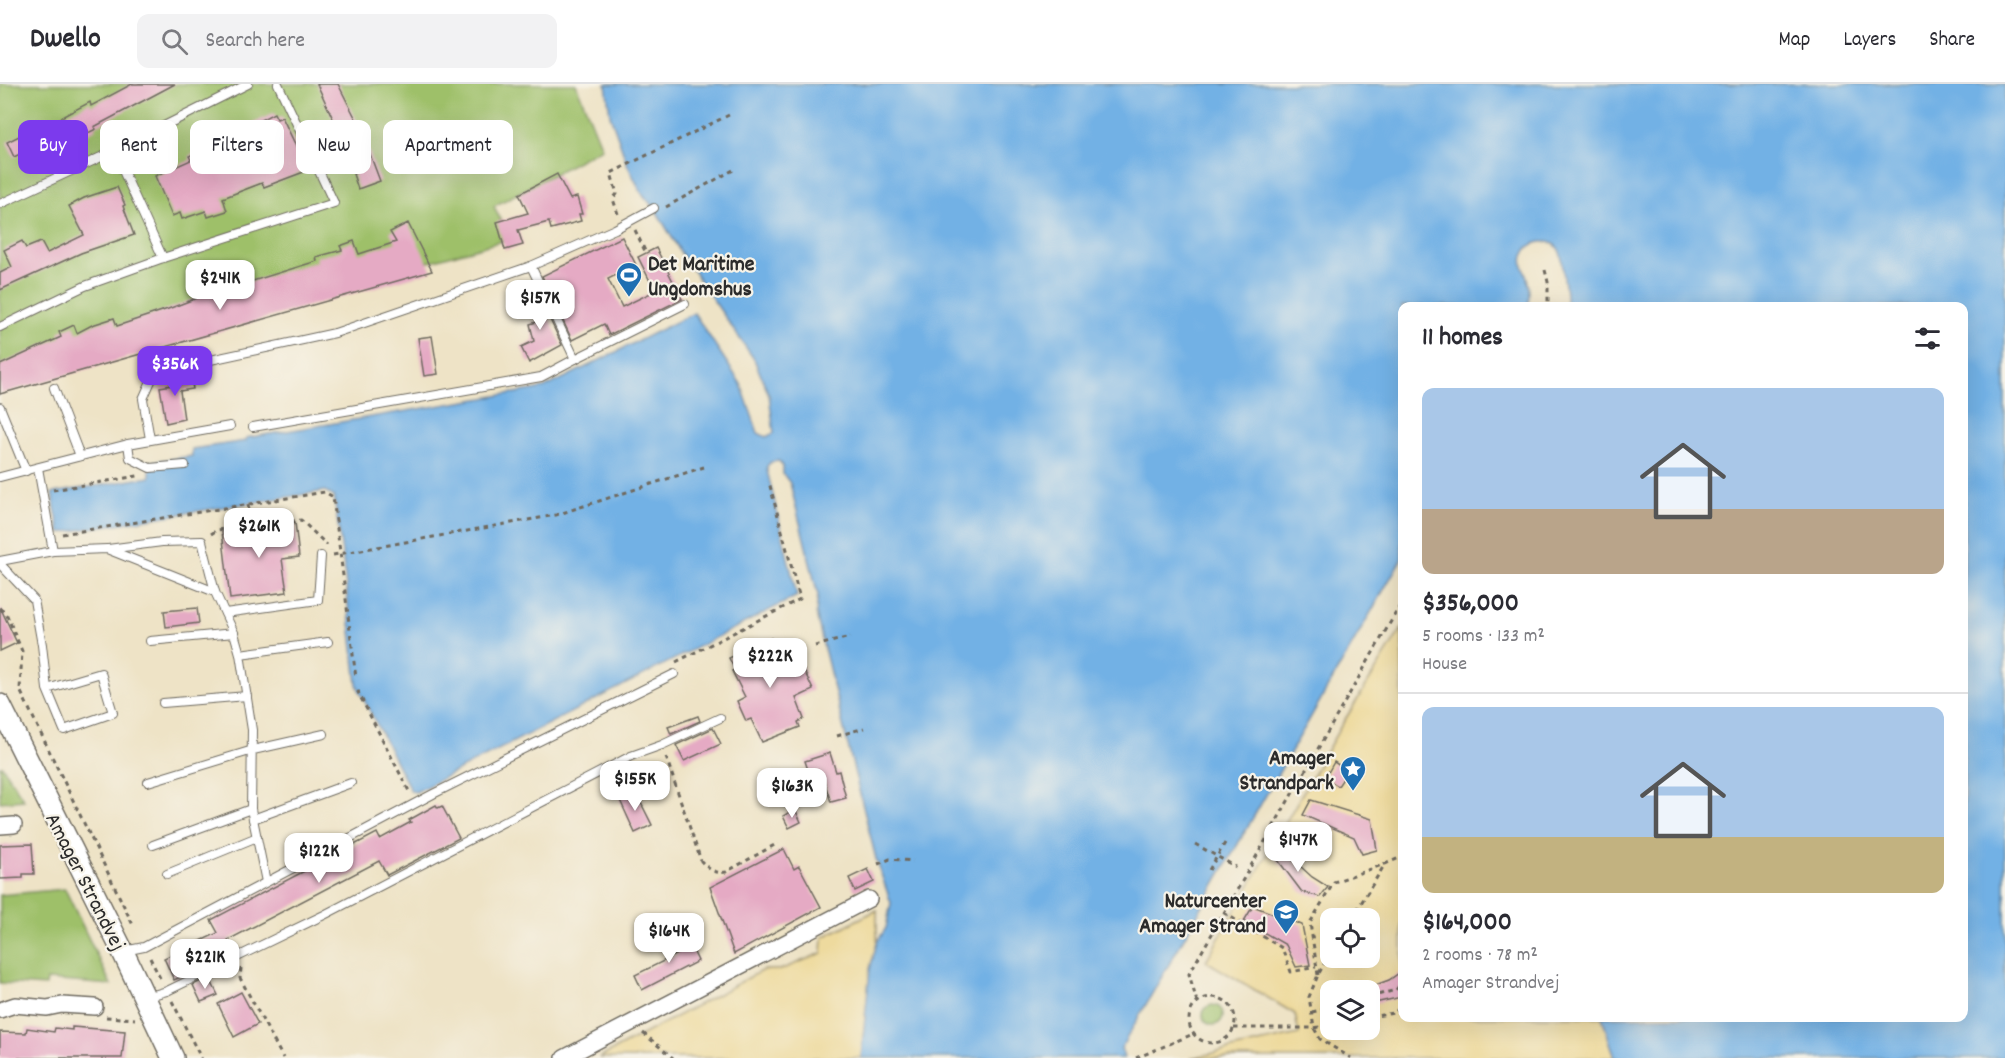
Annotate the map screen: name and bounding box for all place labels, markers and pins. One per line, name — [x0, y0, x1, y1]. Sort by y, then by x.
place label: Det Maritime Ungdomshus — [648, 250, 755, 306]
pin: $241K — [178, 260, 262, 311]
sports icon: Det Maritime Ungdomshus — [614, 260, 644, 298]
pin: $157K — [498, 280, 582, 331]
pin: $356K — [133, 346, 217, 397]
pin: $261K — [217, 508, 301, 559]
pin: $222K — [728, 638, 812, 689]
place label: Amager Strandpark — [1240, 744, 1335, 800]
place icon: Amager Strandpark — [1338, 754, 1368, 792]
pin: $155K — [593, 761, 677, 812]
pin: $163K — [750, 768, 834, 819]
pin: $147K — [1256, 822, 1340, 873]
pin: $122K — [277, 833, 361, 884]
place label: Naturcenter Amager Strand — [1139, 887, 1267, 943]
school or university icon: Naturcenter Amager Strand — [1271, 897, 1301, 935]
pin: $164K — [627, 913, 711, 964]
pin: $221K — [163, 939, 247, 990]

